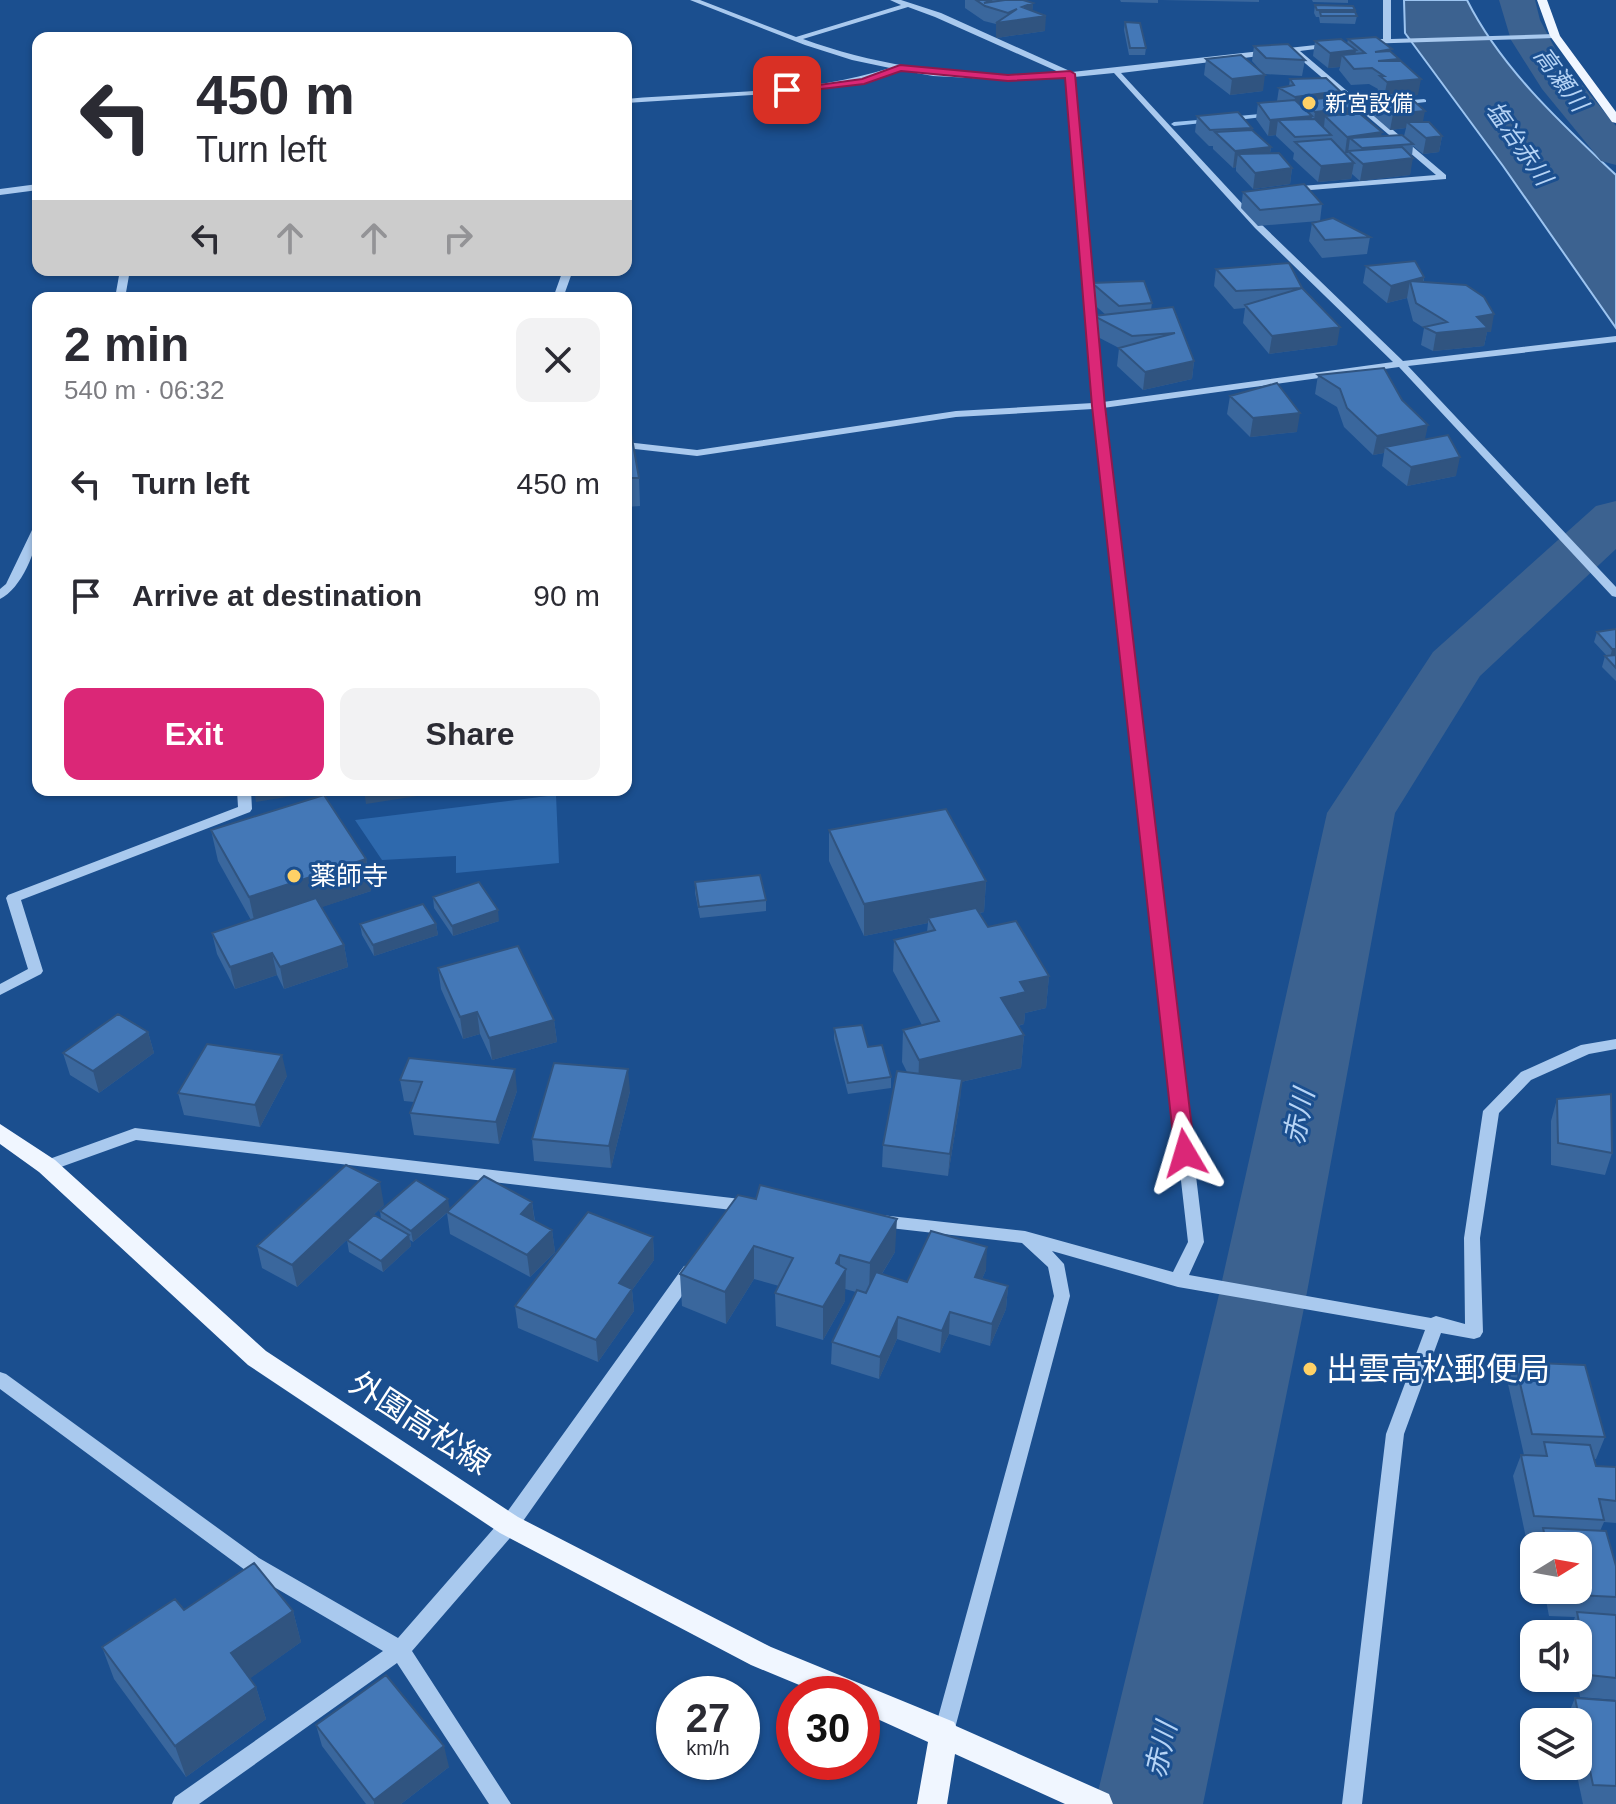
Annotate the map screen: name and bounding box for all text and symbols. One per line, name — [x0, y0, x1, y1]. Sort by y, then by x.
water label: 高瀬川 — [1529, 42, 1595, 118]
pin — [753, 56, 821, 124]
text: 450 m — [196, 63, 355, 126]
icon: left — [64, 64, 168, 168]
icon: arrive — [765, 68, 809, 112]
place label: 新宮設備 — [1325, 91, 1413, 116]
marker: 新宮設備 — [1300, 94, 1318, 112]
water label: 塩冶赤川 — [1480, 96, 1559, 193]
text: Turn left — [196, 129, 327, 170]
icon: left — [184, 216, 228, 260]
icon: ahead — [268, 216, 312, 260]
icon: ahead — [352, 216, 396, 260]
icon: right — [436, 216, 480, 260]
text: 2 min — [64, 318, 189, 371]
button: close — [516, 318, 600, 402]
text: 540 m · 06:32 — [64, 375, 224, 405]
icon: left — [64, 462, 108, 506]
text: Turn left — [132, 467, 250, 500]
text: 450 m — [517, 467, 600, 500]
icon: arrive — [64, 574, 108, 618]
text: Arrive at destination — [132, 579, 422, 612]
text: 90 m — [533, 579, 600, 612]
button: Exit — [64, 688, 324, 780]
button: Share — [340, 688, 600, 780]
place label: 薬師寺 — [310, 861, 388, 891]
marker: 薬師寺 — [285, 867, 303, 885]
water label: 赤川 — [1278, 1083, 1321, 1148]
position arrow — [1143, 1111, 1227, 1195]
place label: 出雲高松郵便局 — [1326, 1351, 1550, 1387]
marker: 出雲高松郵便局 — [1301, 1360, 1319, 1378]
street label: 外園高松線 — [343, 1364, 497, 1482]
north arrow — [1520, 1532, 1592, 1604]
map controls — [1520, 1532, 1592, 1780]
button: sound — [1520, 1620, 1592, 1692]
speed limit sign: 30 — [776, 1676, 880, 1780]
text: 27 — [686, 1696, 730, 1740]
button: layers — [1520, 1708, 1592, 1780]
water label: 赤川 — [1140, 1716, 1183, 1781]
text: km/h — [686, 1737, 730, 1759]

